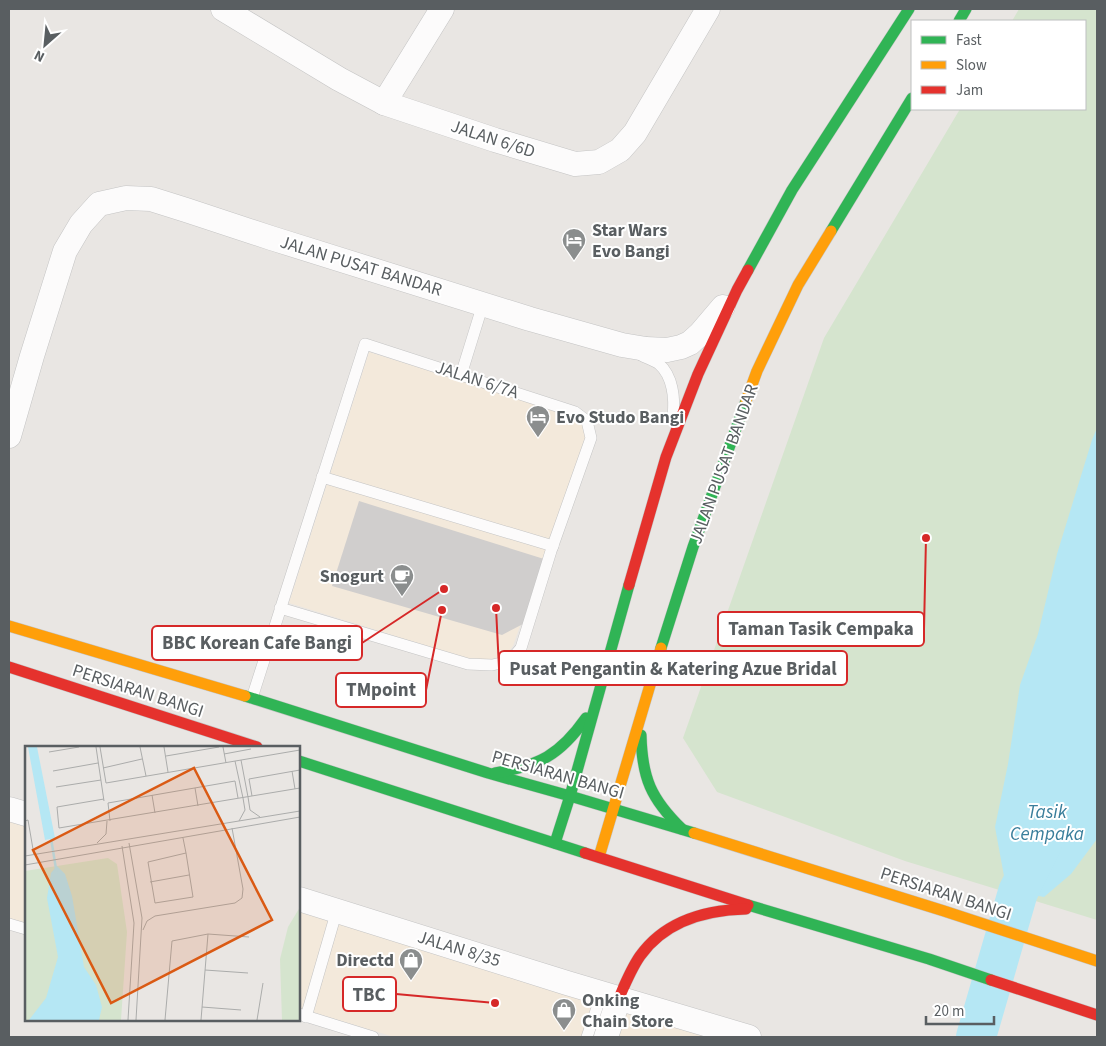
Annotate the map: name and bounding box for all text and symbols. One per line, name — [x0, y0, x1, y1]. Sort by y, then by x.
north arrow — [20, 20, 70, 70]
legend — [911, 20, 1086, 110]
text: Fast — [956, 30, 982, 51]
text: N — [31, 45, 48, 67]
text: Slow — [956, 55, 987, 76]
text: Jam — [956, 80, 983, 101]
street label: JALAN 6/6D — [448, 114, 538, 164]
place label: Star Wars Evo Bangi — [592, 218, 670, 264]
hotel icon: Star Wars Evo Bangi — [561, 227, 587, 261]
street label: JALAN PUSAT BANDAR — [277, 229, 445, 303]
street label: JALAN 6/7A — [432, 355, 522, 405]
street label: JALAN PUSAT BANDAR — [683, 381, 765, 547]
hotel icon: Evo Studo Bangi — [525, 404, 551, 438]
place label: Evo Studo Bangi — [556, 405, 684, 430]
cafe icon: Snogurt — [389, 563, 415, 597]
place label: Snogurt — [320, 564, 384, 589]
callout: Taman Tasik Cempaka — [718, 612, 924, 646]
text: Taman Tasik Cempaka — [728, 616, 914, 643]
callout: BBC Korean Cafe Bangi — [152, 626, 362, 660]
text: BBC Korean Cafe Bangi — [162, 630, 352, 657]
callout: Pusat Pengantin & Katering Azue Bridal — [499, 651, 847, 685]
text: Pusat Pengantin & Katering Azue Bridal — [509, 656, 837, 683]
street label: PERSIARAN BANGI — [69, 658, 207, 724]
callout: TMpoint — [336, 673, 426, 707]
text: TMpoint — [346, 677, 416, 704]
street label: PERSIARAN BANGI — [489, 744, 627, 806]
inset map — [25, 746, 300, 1021]
water label: Tasik Cempaka — [1010, 799, 1084, 848]
street label: PERSIARAN BANGI — [877, 861, 1015, 927]
street label: JALAN 8/35 — [415, 925, 504, 973]
shop icon: Directd — [398, 947, 424, 981]
place label: Directd — [336, 948, 394, 973]
callout: TBC — [343, 977, 396, 1011]
text: TBC — [352, 982, 386, 1009]
place label: Onking Chain Store — [582, 988, 673, 1034]
scale bar — [926, 994, 994, 1026]
shop icon: Onking Chain Store — [551, 997, 577, 1031]
text: 20 m — [934, 1001, 964, 1022]

